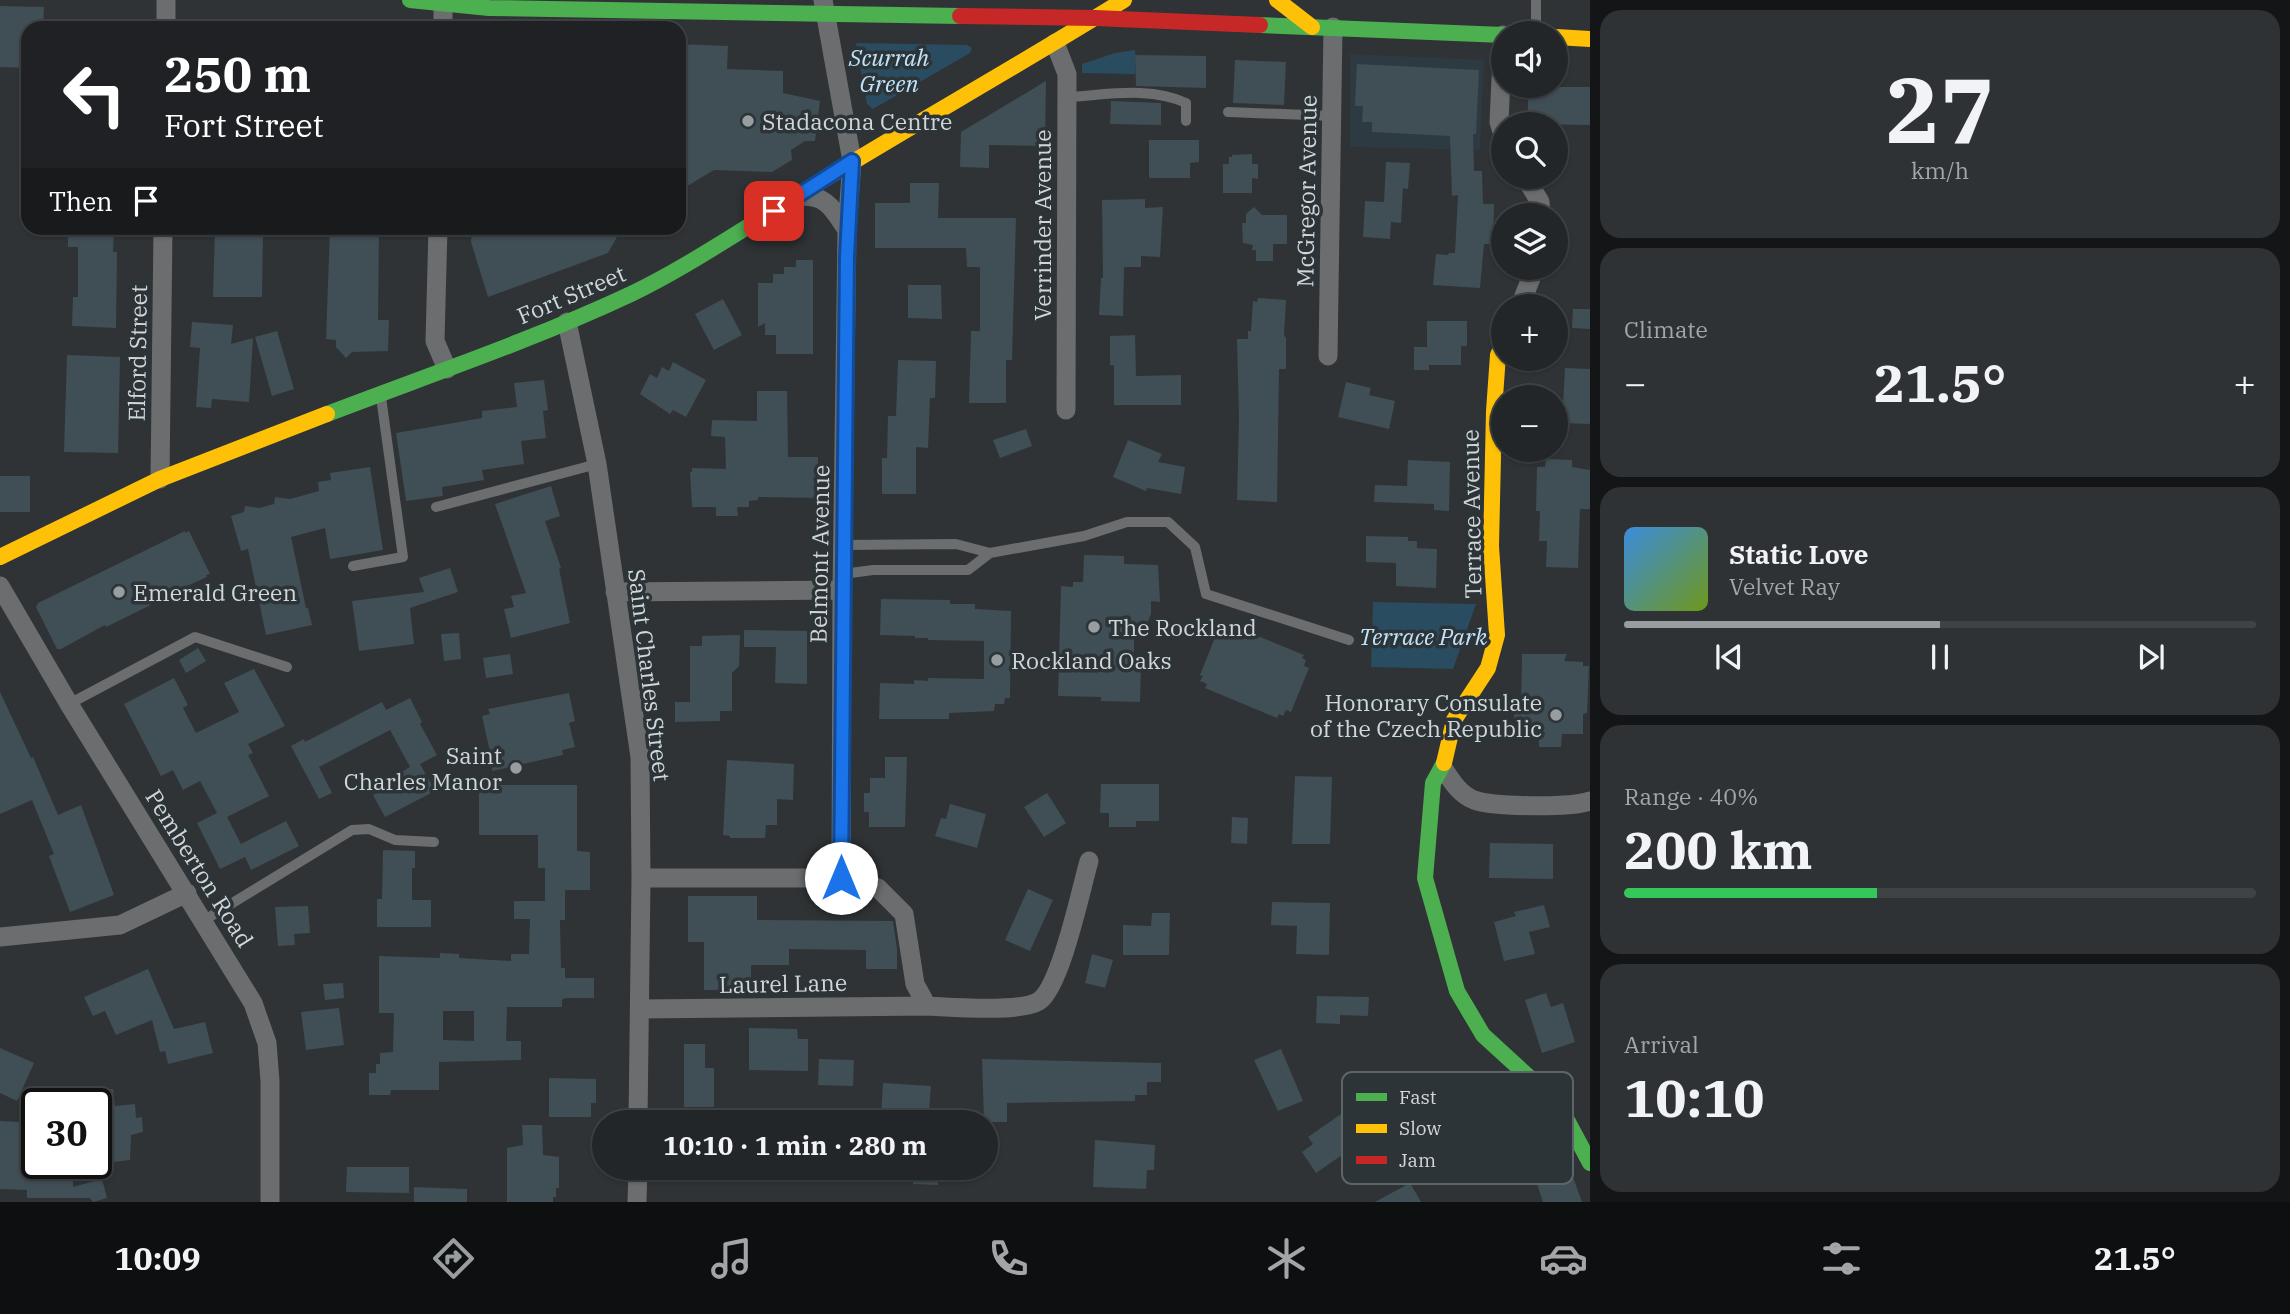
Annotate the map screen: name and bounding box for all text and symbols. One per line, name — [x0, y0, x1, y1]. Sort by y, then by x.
map controls — [1491, 21, 1568, 462]
button: sound — [1491, 21, 1568, 98]
text: 250 m — [164, 42, 311, 105]
park label: Scurrah Green — [848, 42, 929, 98]
icon: left — [49, 49, 140, 140]
text: 27 — [1885, 50, 1995, 168]
street label: McGregor Avenue — [1289, 94, 1323, 288]
text: Fort Street — [164, 104, 324, 146]
place label: Stadacona Centre — [762, 106, 952, 136]
button: search — [1491, 112, 1568, 189]
marker: Stadacona Centre — [740, 113, 756, 129]
street label: Verrinder Avenue — [1027, 129, 1057, 321]
text: km/h — [1911, 155, 1969, 185]
pin — [744, 181, 804, 241]
icon: arrive — [127, 182, 165, 220]
text: Then — [49, 184, 113, 218]
icon: arrive — [755, 192, 793, 230]
button: layers — [1491, 203, 1568, 280]
street label: Fort Street — [512, 258, 630, 330]
street label: Elford Street — [121, 285, 153, 421]
button: + — [1491, 294, 1568, 371]
text: Climate — [1624, 314, 1708, 344]
text: 21.5° — [1874, 349, 2006, 416]
text: − — [1624, 358, 1647, 407]
text: + — [2233, 358, 2256, 407]
button: − — [1491, 385, 1568, 462]
street label: Terrace Avenue — [1455, 429, 1487, 599]
street label: Belmont Avenue — [802, 464, 836, 644]
text: Static Love — [1729, 537, 1868, 571]
street label: Saint Charles Street — [622, 567, 678, 783]
text: Velvet Ray — [1729, 571, 1840, 601]
place label: Emerald Green — [133, 577, 297, 607]
marker: Emerald Green — [111, 584, 127, 600]
place label: The Rockland — [1108, 612, 1257, 642]
marker: The Rockland — [1086, 619, 1102, 635]
park label: Terrace Park — [1359, 621, 1488, 651]
icon: previous — [1710, 638, 1748, 676]
icon: pause — [1921, 638, 1959, 676]
icon: next — [2132, 638, 2170, 676]
place label: Rockland Oaks — [1011, 645, 1172, 675]
marker: Rockland Oaks — [989, 652, 1005, 668]
place label: Honorary Consulate of the Czech Republic — [1310, 687, 1542, 743]
marker: Honorary Consulate of the Czech Republic — [1548, 707, 1564, 723]
place label: Saint Charles Manor — [344, 740, 502, 796]
marker: Saint Charles Manor — [508, 760, 524, 776]
text: Range · 40% — [1624, 781, 1758, 811]
street label: Pemberton Road — [139, 783, 261, 953]
text: 200 km — [1624, 816, 1813, 883]
position arrow — [804, 841, 878, 915]
street label: Laurel Lane — [719, 967, 847, 999]
text: Arrival — [1624, 1029, 1699, 1059]
text: 10:10 — [1624, 1064, 1765, 1131]
legend — [1342, 1072, 1573, 1184]
text: Fast — [1399, 1085, 1437, 1109]
speed limit sign: 30 — [21, 1088, 112, 1179]
text: Slow — [1399, 1116, 1441, 1140]
text: 10:10 · 1 min · 280 m — [663, 1128, 927, 1162]
text: Jam — [1399, 1148, 1436, 1172]
icon: directions — [429, 1234, 478, 1283]
icon: music — [707, 1234, 756, 1283]
icon: phone — [984, 1234, 1033, 1283]
icon: climate — [1262, 1234, 1311, 1283]
icon: car — [1539, 1234, 1588, 1283]
icon: filters — [1817, 1234, 1866, 1283]
text: 10:09 — [114, 1237, 201, 1279]
text: 21.5° — [2094, 1237, 2176, 1279]

